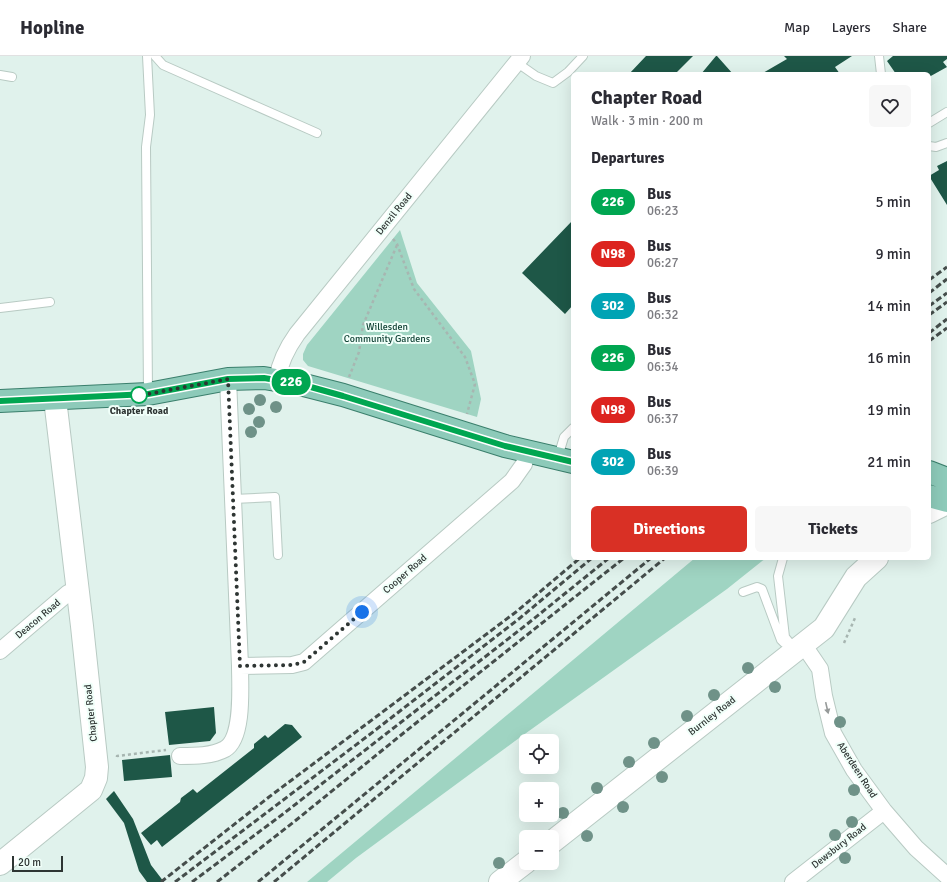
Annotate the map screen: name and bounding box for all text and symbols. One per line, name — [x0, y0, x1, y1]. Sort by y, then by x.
text: Hopline — [20, 16, 84, 40]
text: Map — [784, 19, 810, 36]
text: Layers — [832, 19, 871, 36]
text: Share — [893, 19, 927, 36]
button: heart — [869, 85, 911, 127]
text: Chapter Road — [591, 86, 702, 110]
text: Walk · 3 min · 200 m — [591, 113, 703, 129]
text: Departures — [591, 149, 664, 167]
text: Bus — [647, 185, 671, 203]
street label: Denzil Road — [373, 191, 415, 237]
text: 226 — [602, 193, 624, 210]
text: 5 min — [875, 193, 911, 211]
text: 06:23 — [647, 203, 679, 219]
text: Bus — [647, 237, 671, 255]
text: N98 — [601, 245, 625, 262]
text: 9 min — [875, 245, 911, 263]
text: 06:27 — [647, 255, 679, 271]
text: Bus — [647, 289, 671, 307]
text: 302 — [602, 297, 624, 314]
text: 14 min — [867, 297, 911, 315]
text: 06:32 — [647, 307, 679, 323]
park label: Willesden Community Gardens — [344, 321, 431, 345]
text: Bus — [647, 341, 671, 359]
text: 226 — [602, 349, 624, 366]
text: 16 min — [867, 349, 911, 367]
text: 06:34 — [647, 359, 679, 375]
line badge: 226 — [268, 369, 314, 395]
text: 226 — [280, 373, 302, 390]
marker: Chapter Road — [130, 386, 148, 404]
text: Bus — [647, 393, 671, 411]
text: N98 — [601, 401, 625, 418]
text: 19 min — [867, 401, 911, 419]
place label: Chapter Road — [110, 405, 169, 417]
text: 06:37 — [647, 411, 679, 427]
text: Bus — [647, 445, 671, 463]
text: 302 — [602, 453, 624, 470]
text: 21 min — [867, 453, 911, 471]
text: 06:39 — [647, 463, 679, 479]
button: Directions — [591, 506, 747, 552]
button: Tickets — [755, 506, 911, 552]
street label: Cooper Road — [381, 552, 429, 596]
street label: Deacon Road — [13, 597, 63, 641]
your location — [352, 602, 372, 622]
street label: Chapter Road — [82, 684, 100, 742]
street label: Burnley Road — [686, 694, 738, 738]
one-way arrow — [824, 702, 830, 714]
map controls — [519, 734, 559, 870]
button: locate — [519, 734, 559, 774]
street label: Aberdeen Road — [834, 740, 880, 800]
button: + — [519, 782, 559, 822]
street label: Dewsbury Road — [809, 821, 869, 871]
button: − — [519, 830, 559, 870]
scale bar — [12, 854, 63, 873]
text: 20 m — [18, 856, 41, 869]

